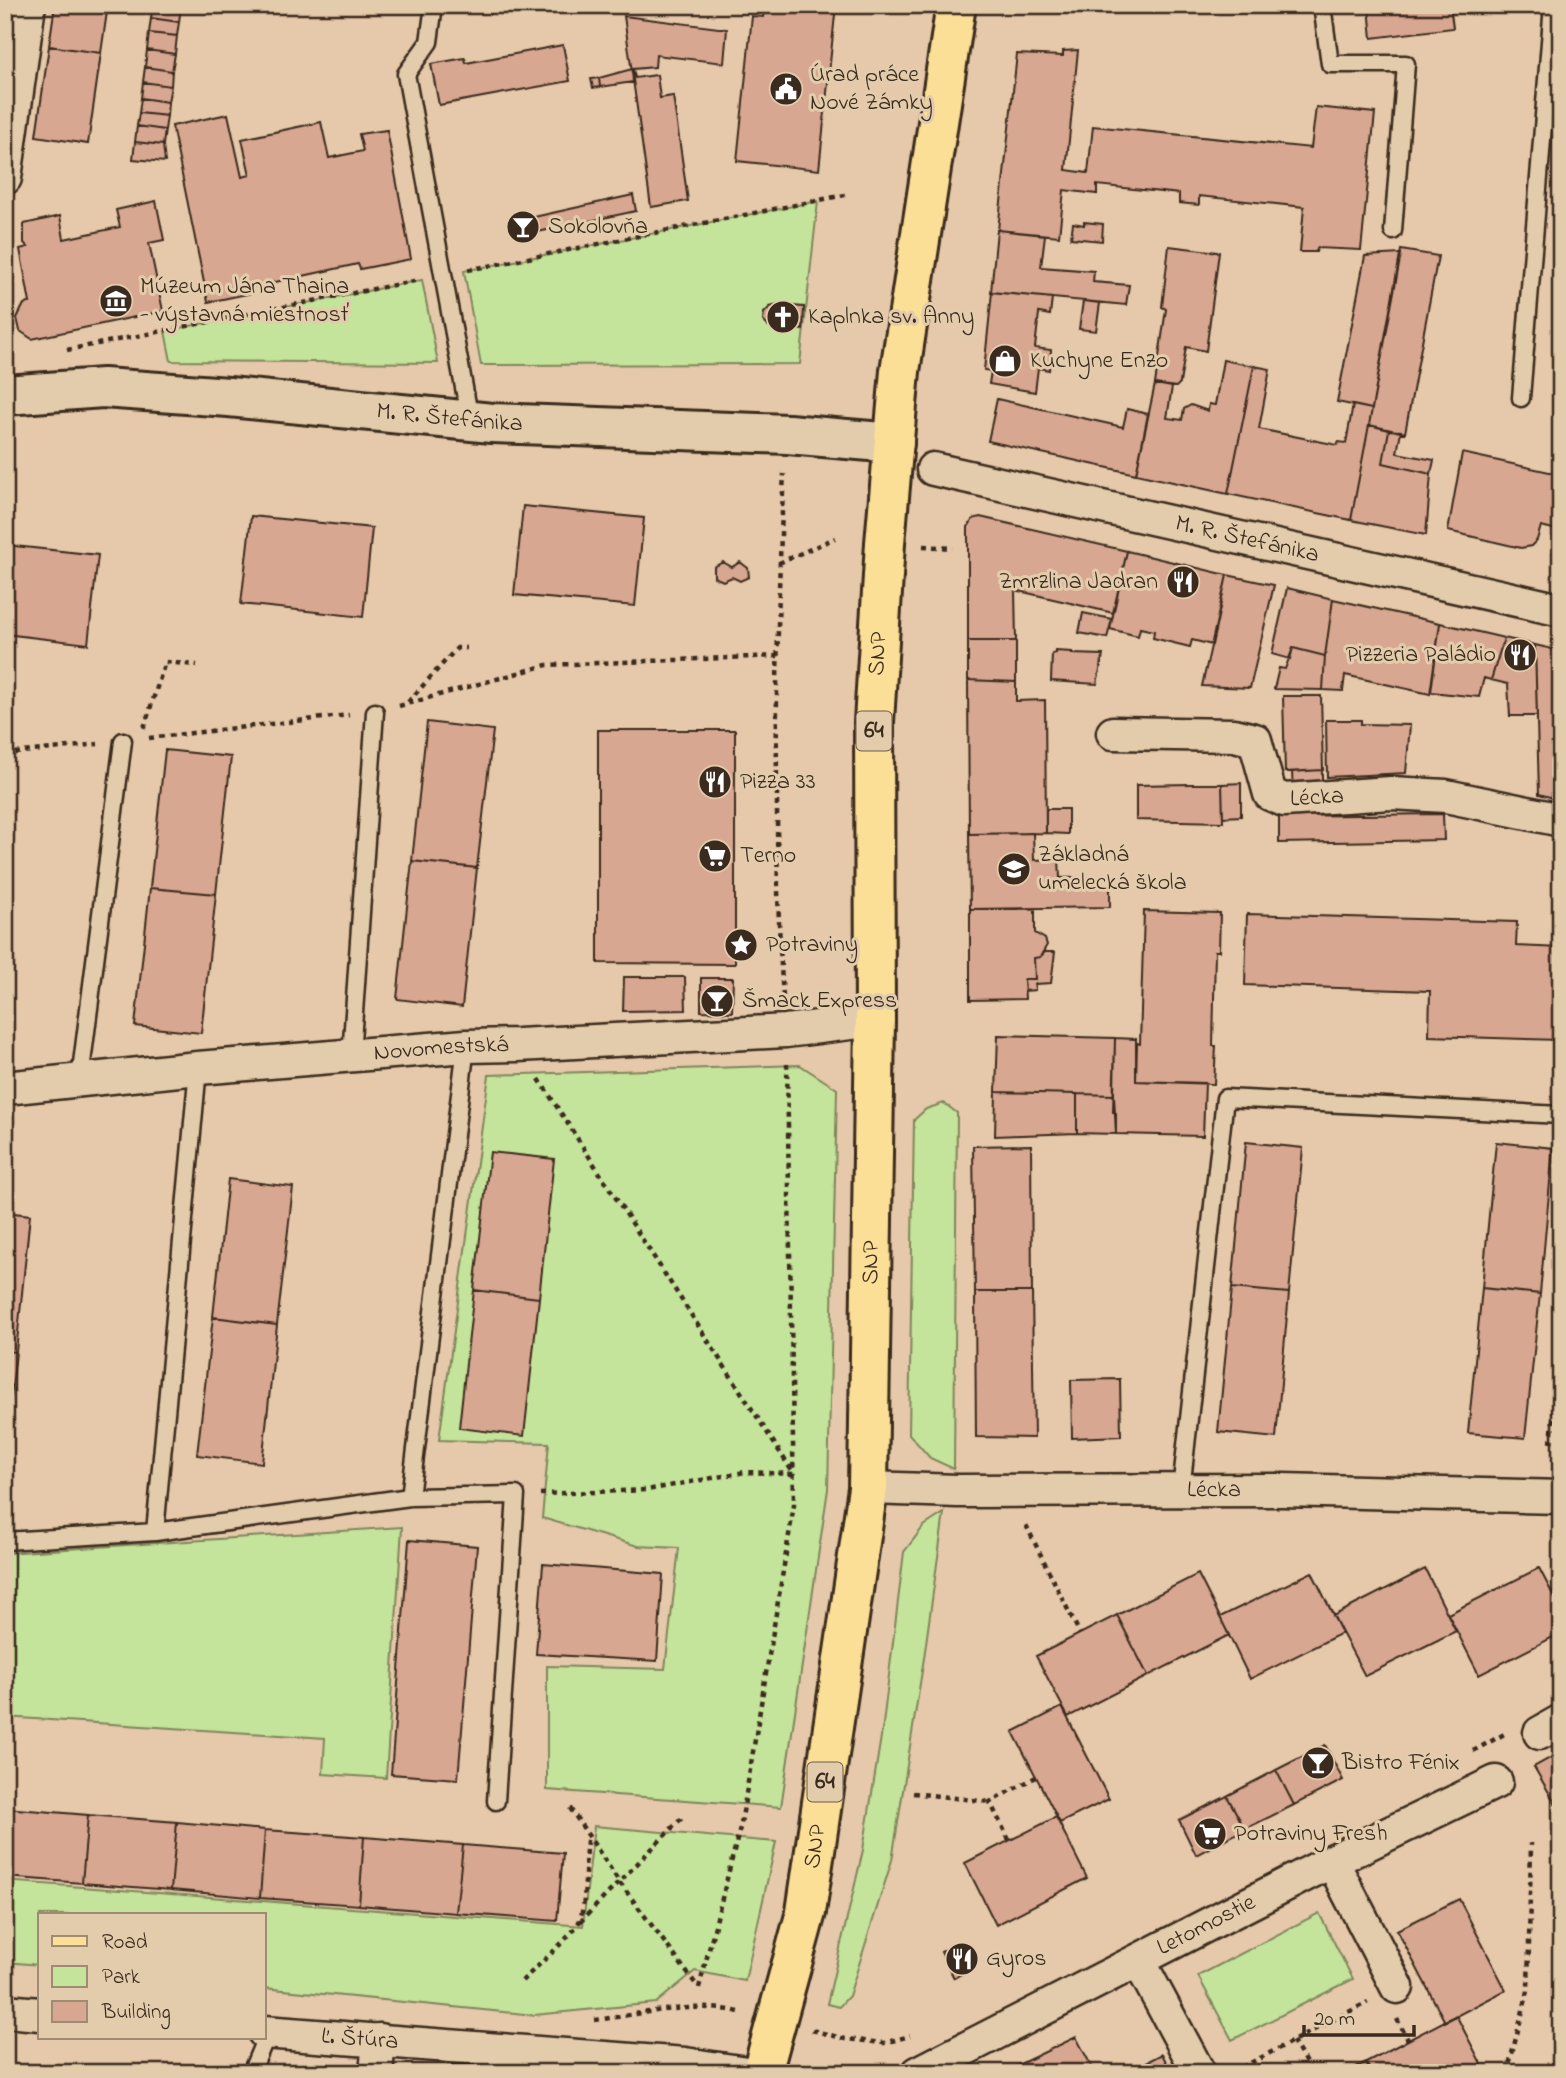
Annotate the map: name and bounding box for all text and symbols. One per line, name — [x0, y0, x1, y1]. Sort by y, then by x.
place label: Úrad práce Nové Zámky — [810, 58, 933, 122]
public building icon: Úrad práce Nové Zámky — [767, 70, 805, 108]
bar icon: Sokolovňa — [504, 208, 542, 246]
place label: Sokolovňa — [548, 210, 648, 245]
place label: Múzeum Jána Thaina - výstavná miestnosť — [140, 270, 350, 334]
museum icon: Múzeum Jána Thaina - výstavná miestnosť — [97, 282, 135, 320]
church icon: Kaplnka sv. Anny — [764, 298, 802, 336]
place label: Kaplnka sv. Anny — [808, 300, 974, 336]
shop icon: Kuchyne Enzo — [986, 342, 1024, 380]
place label: Kuchyne Enzo — [1030, 344, 1168, 380]
street label: M. R. Štefánika — [375, 394, 523, 442]
street label: M. R. Štefánika — [1172, 506, 1323, 573]
restaurant icon: Zmrzlina Jadran — [1164, 563, 1202, 601]
place label: Zmrzlina Jadran — [999, 565, 1158, 600]
street label: SNP — [859, 630, 897, 677]
restaurant icon: Pizzeria Paládio — [1501, 636, 1539, 674]
place label: Pizzeria Paládio — [1346, 638, 1496, 673]
road number: 64 — [856, 712, 892, 750]
restaurant icon: Pizza 33 — [696, 763, 734, 801]
place label: Pizza 33 — [740, 765, 816, 800]
street label: Lécka — [1289, 779, 1345, 817]
supermarket icon: Terno — [696, 837, 734, 875]
place label: Základná umelecká škola — [1038, 838, 1187, 901]
place label: Terno — [740, 839, 796, 874]
school or university icon: Základná umelecká škola — [995, 850, 1033, 888]
place icon: Potraviny — [722, 926, 760, 964]
place label: Potraviny — [766, 928, 858, 964]
bar icon: Šmack Express — [698, 982, 736, 1020]
place label: Šmack Express — [742, 984, 897, 1019]
street label: Novomestská — [372, 1028, 509, 1071]
street label: SNP — [854, 1240, 889, 1285]
street label: Lécka — [1187, 1473, 1241, 1508]
bar icon: Bistro Fénix — [1299, 1744, 1337, 1782]
place label: Bistro Fénix — [1341, 1746, 1460, 1781]
road number: 64 — [808, 1763, 842, 1802]
supermarket icon: Potraviny Fresh — [1191, 1815, 1229, 1853]
place label: Potraviny Fresh — [1234, 1817, 1388, 1853]
street label: SNP — [795, 1822, 836, 1871]
street label: Letomostie — [1151, 1885, 1262, 1965]
legend — [38, 1913, 266, 2039]
text: Road — [102, 1928, 148, 1958]
restaurant icon: Gyros — [943, 1940, 981, 1978]
place label: Gyros — [986, 1942, 1047, 1978]
text: Park — [102, 1963, 141, 1993]
scale bar — [1304, 1994, 1414, 2038]
text: Building — [101, 1998, 171, 2030]
text: 20 m — [1314, 2005, 1355, 2035]
street label: Ľ. Štúra — [320, 2019, 400, 2060]

